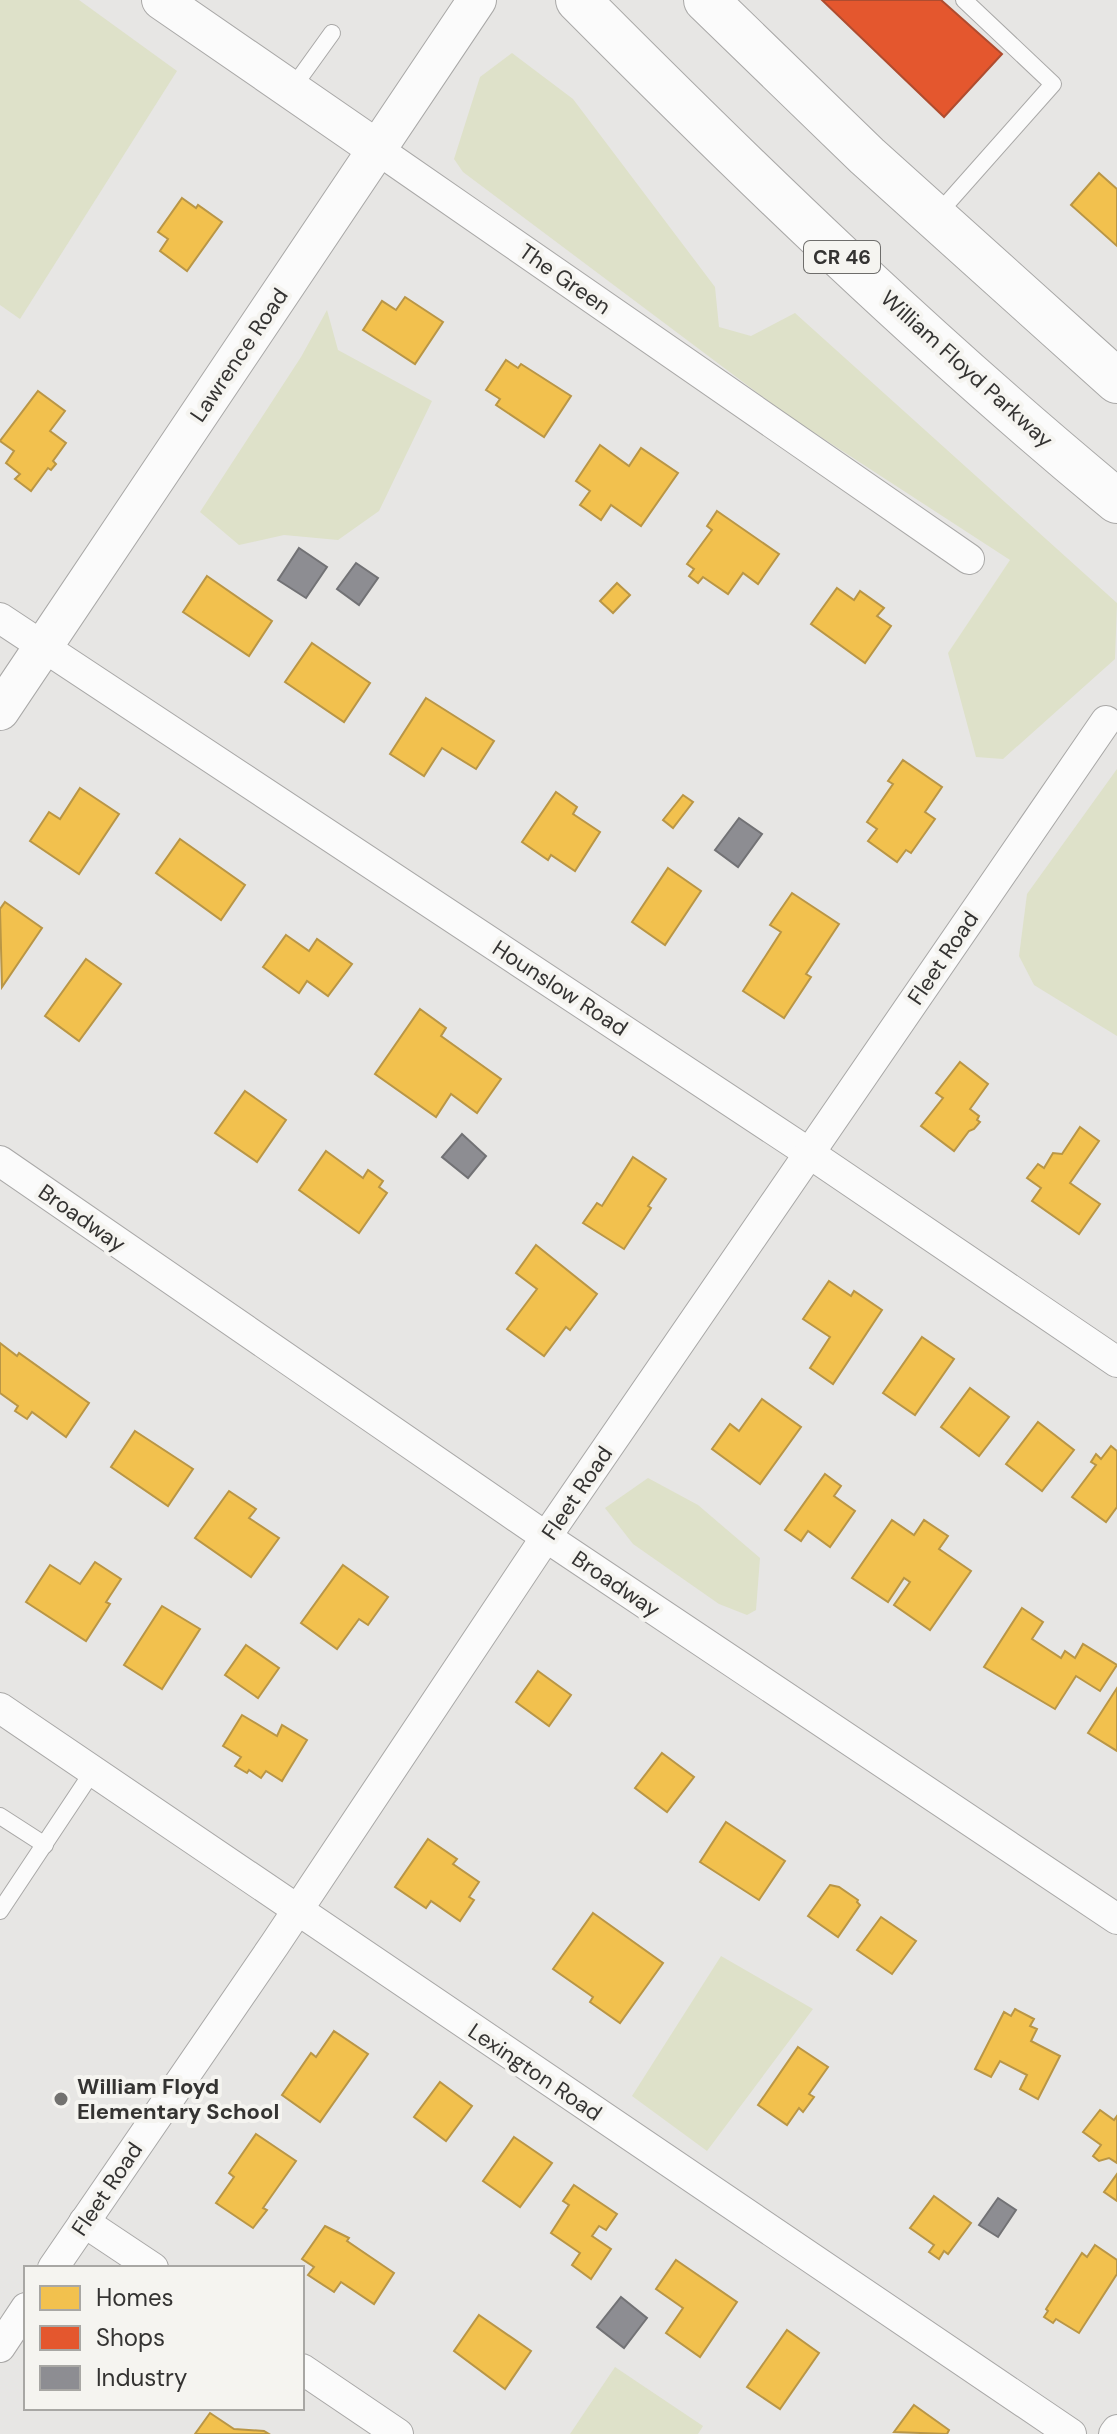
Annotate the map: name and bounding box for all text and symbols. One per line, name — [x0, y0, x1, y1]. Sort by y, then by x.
street label: The Green — [514, 237, 616, 321]
road number: CR 46 — [804, 241, 880, 273]
street label: Lawrence Road — [184, 283, 294, 427]
street label: William Floyd Parkway — [875, 284, 1059, 454]
street label: Fleet Road — [901, 906, 985, 1010]
street label: Hounslow Road — [487, 933, 633, 1043]
street label: Broadway — [33, 1177, 131, 1259]
street label: Fleet Road — [535, 1441, 619, 1545]
street label: Broadway — [566, 1544, 666, 1624]
street label: Lexington Road — [463, 2017, 607, 2127]
place label: William Floyd Elementary School — [77, 2072, 279, 2126]
marker: William Floyd Elementary School — [52, 2090, 70, 2108]
street label: Fleet Road — [65, 2137, 149, 2241]
legend — [24, 2266, 304, 2410]
text: Homes — [96, 2282, 174, 2313]
text: Shops — [96, 2322, 165, 2353]
text: Industry — [96, 2362, 187, 2393]

